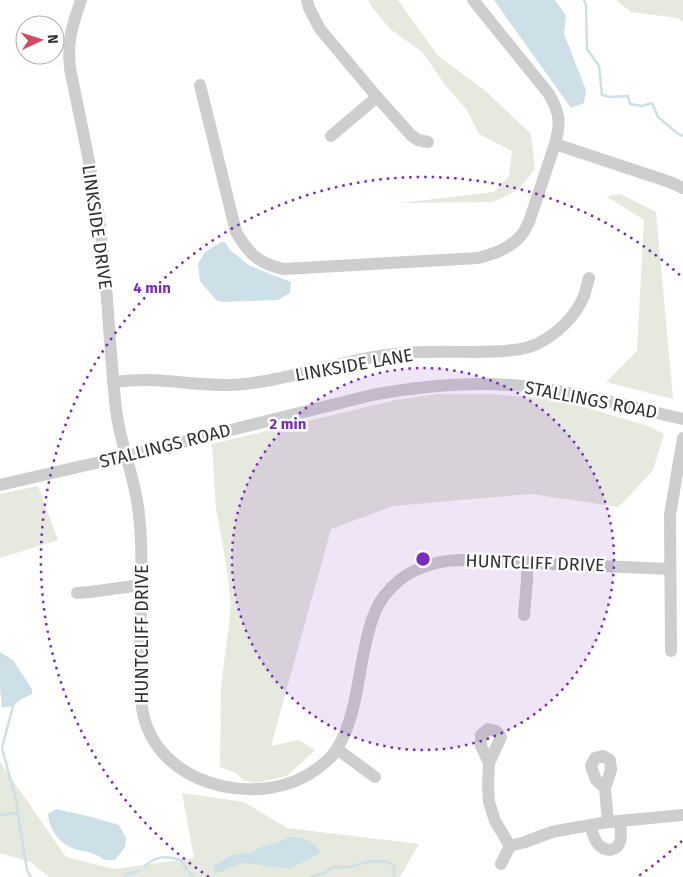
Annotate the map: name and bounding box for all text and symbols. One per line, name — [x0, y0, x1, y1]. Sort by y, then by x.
north arrow — [15, 15, 65, 65]
text: N — [44, 34, 61, 44]
street label: LINKSIDE DRIVE — [77, 163, 117, 291]
text: 4 min — [133, 279, 171, 297]
street label: LINKSIDE LANE — [293, 344, 415, 386]
street label: STALLINGS ROAD — [523, 376, 659, 424]
text: 2 min — [270, 415, 306, 433]
street label: STALLINGS ROAD — [97, 419, 233, 473]
centre of rings — [414, 550, 432, 568]
street label: HUNTCLIFF DRIVE — [465, 550, 605, 576]
street label: HUNTCLIFF DRIVE — [131, 564, 153, 704]

